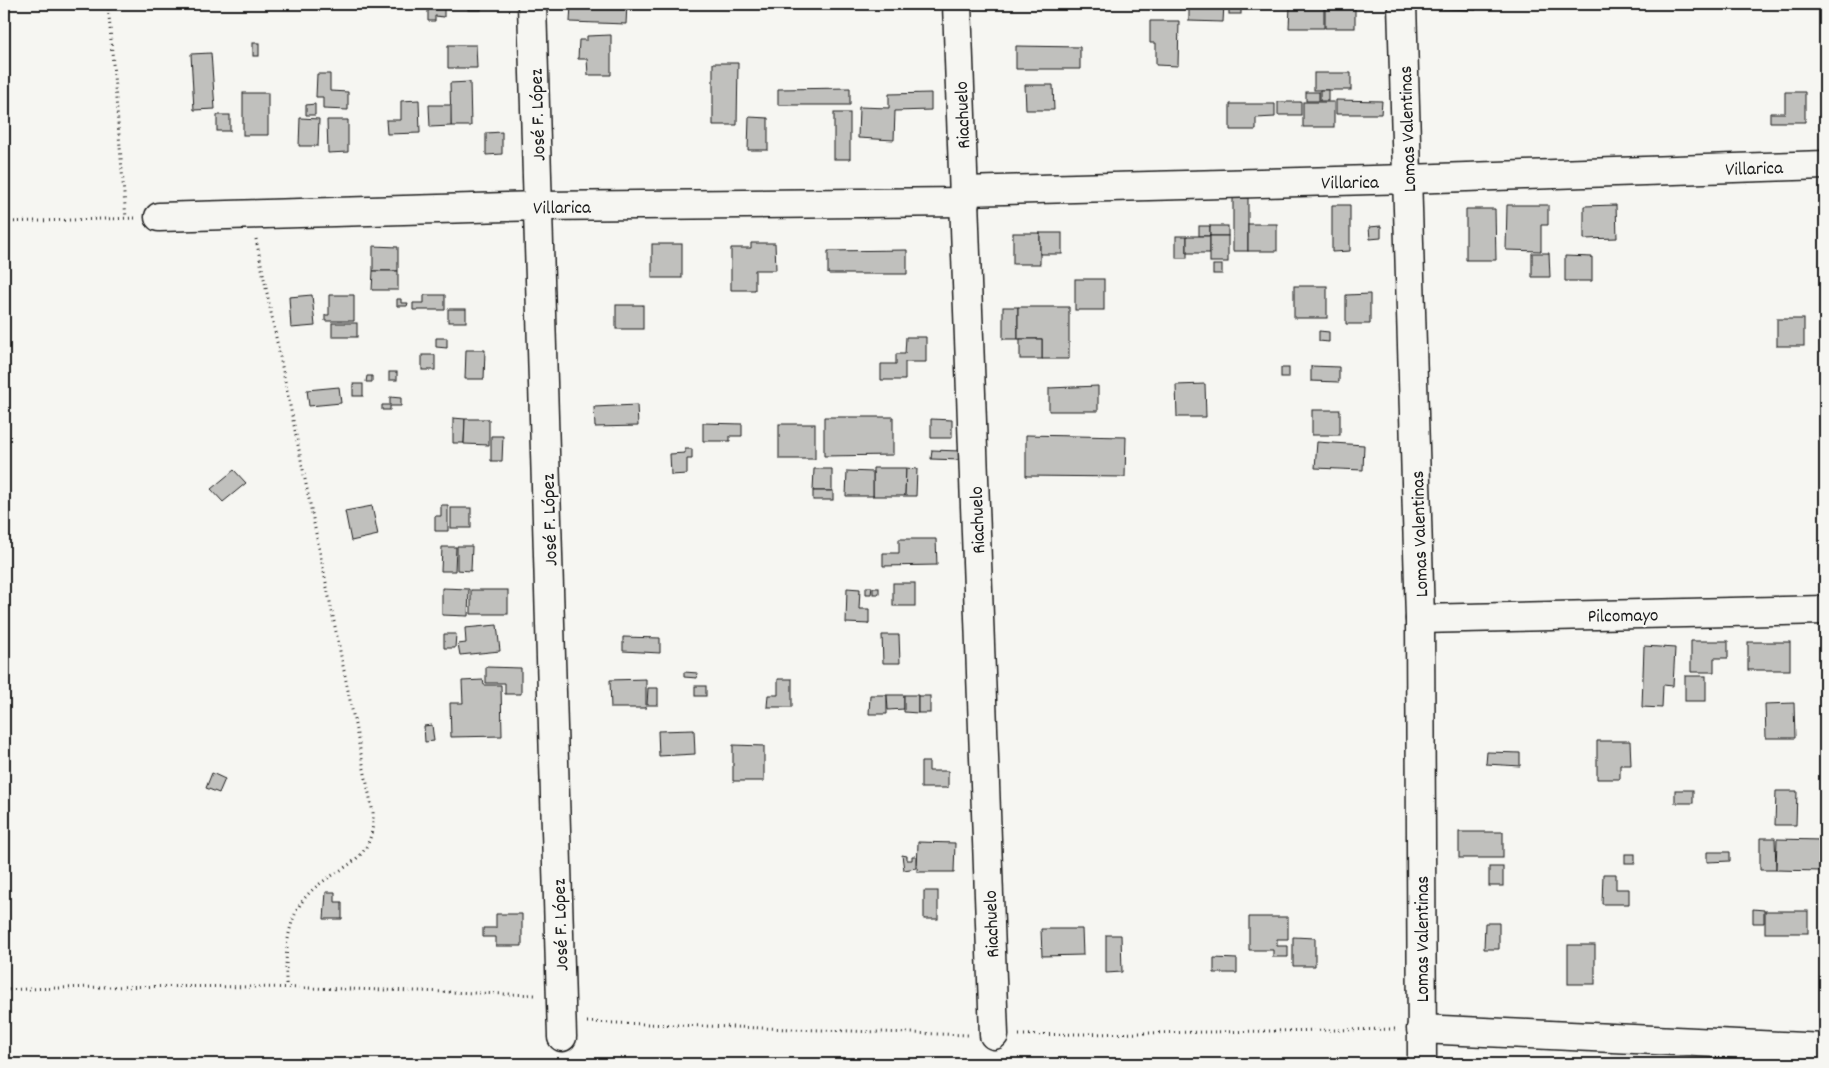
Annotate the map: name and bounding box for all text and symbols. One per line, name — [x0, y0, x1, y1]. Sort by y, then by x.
street label: Lomas Valentinas — [1394, 65, 1425, 193]
street label: José F. López — [524, 68, 555, 162]
street label: Riachuelo — [950, 81, 979, 149]
street label: Villarica — [1725, 156, 1784, 185]
street label: Villarica — [1321, 170, 1380, 199]
street label: Villarica — [533, 195, 592, 224]
street label: Lomas Valentinas — [1406, 470, 1437, 598]
street label: José F. López — [536, 473, 567, 567]
street label: Riachuelo — [965, 486, 994, 554]
street label: Pilcomayo — [1587, 603, 1659, 632]
street label: Lomas Valentinas — [1411, 876, 1438, 1002]
street label: José F. López — [547, 878, 578, 972]
street label: Riachuelo — [979, 890, 1008, 958]

